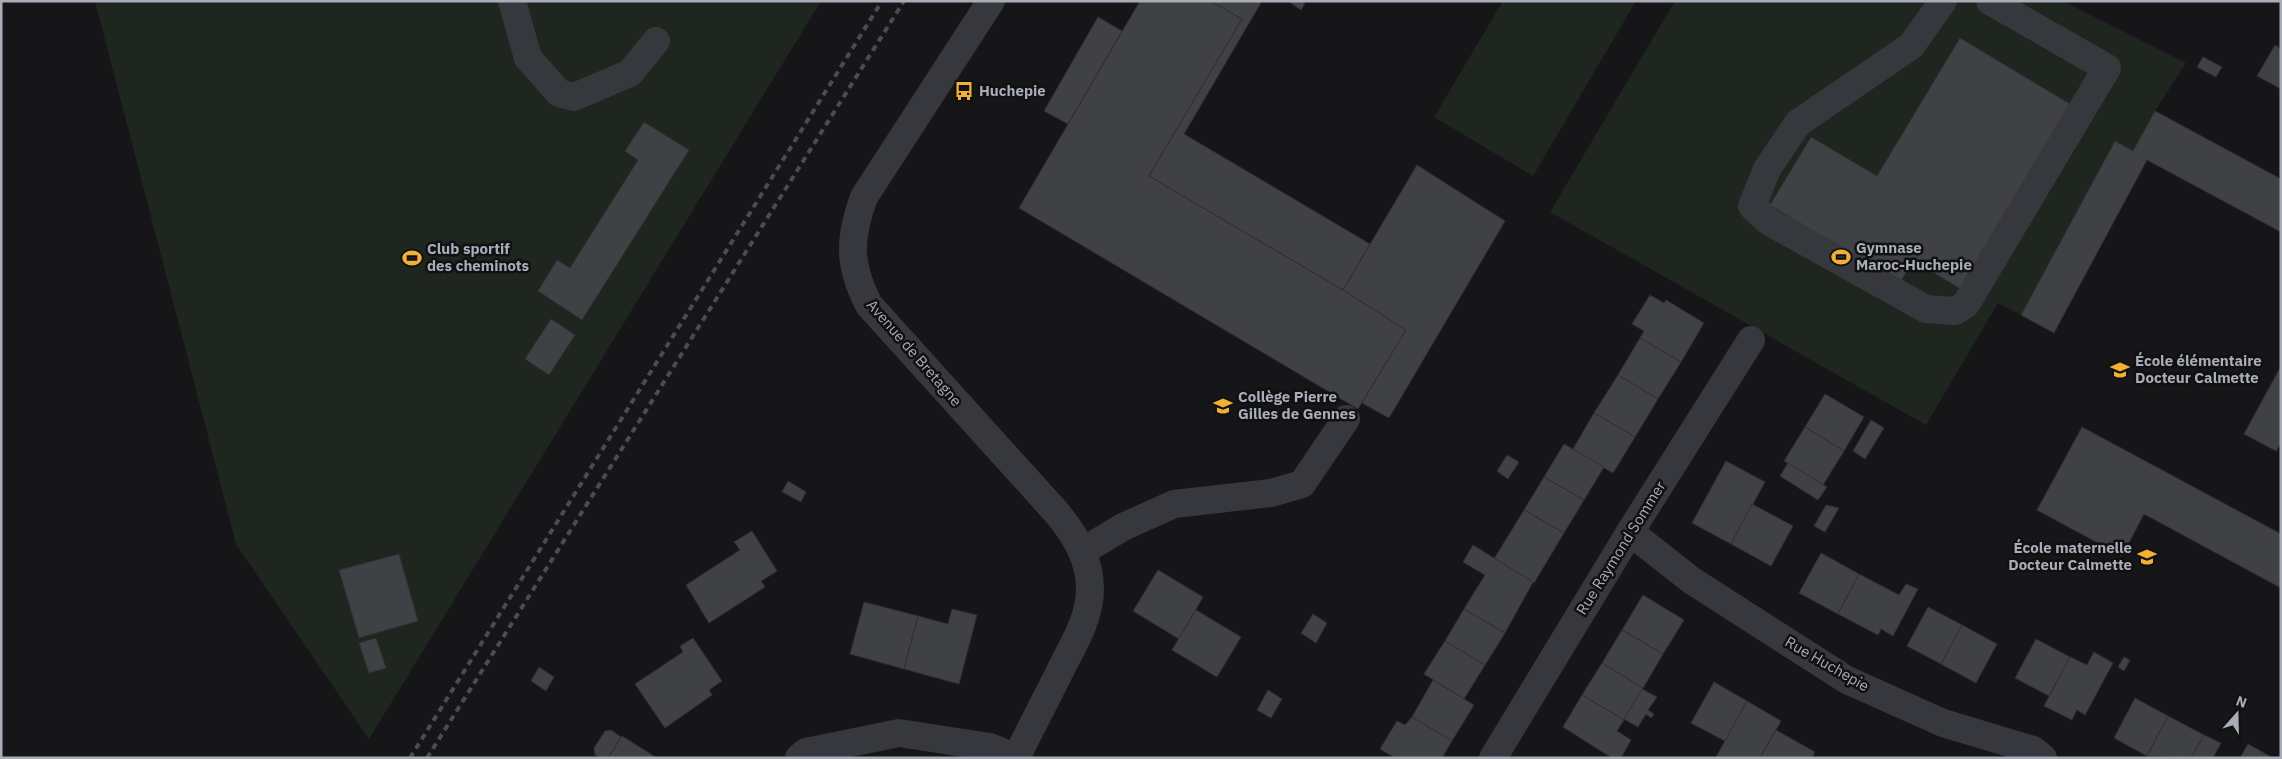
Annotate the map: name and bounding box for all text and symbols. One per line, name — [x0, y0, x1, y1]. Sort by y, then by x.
bus stop icon: Huchepie — [953, 80, 975, 102]
place label: Huchepie — [979, 81, 1046, 100]
place label: Gymnase Maroc-Huchepie — [1856, 238, 1972, 274]
place label: Club sportif des cheminots — [427, 239, 530, 275]
sports icon: Gymnase Maroc-Huchepie — [1830, 246, 1852, 268]
sports icon: Club sportif des cheminots — [401, 247, 423, 269]
street label: Avenue de Bretagne — [863, 295, 966, 410]
place label: École élémentaire Docteur Calmette — [2135, 351, 2262, 387]
school or university icon: École élémentaire Docteur Calmette — [2109, 359, 2131, 381]
place label: Collège Pierre Gilles de Gennes — [1238, 387, 1356, 423]
school or university icon: Collège Pierre Gilles de Gennes — [1212, 395, 1234, 417]
street label: Rue Raymond Sommer — [1572, 477, 1670, 618]
place label: École maternelle Docteur Calmette — [2008, 538, 2132, 574]
school or university icon: École maternelle Docteur Calmette — [2136, 546, 2158, 568]
street label: Rue Huchepie — [1782, 632, 1873, 695]
north arrow — [2212, 689, 2262, 739]
text: N — [2234, 692, 2249, 712]

